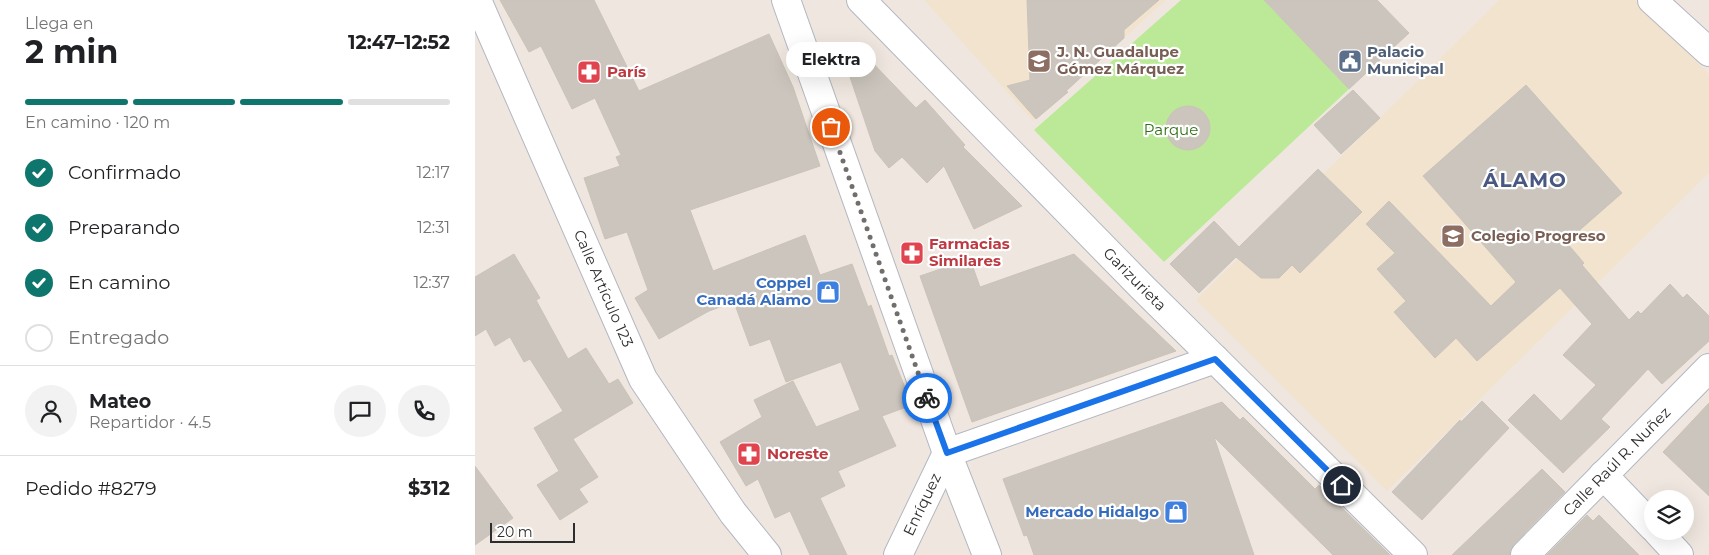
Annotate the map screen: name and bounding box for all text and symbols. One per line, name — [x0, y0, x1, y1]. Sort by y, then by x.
text: Llega en — [25, 14, 93, 33]
text: 12:47–12:52 — [348, 31, 450, 54]
text: 2 min — [25, 32, 118, 71]
callout: Elektra — [786, 42, 876, 77]
place label: J. N. Guadalupe Gómez Márquez — [1056, 42, 1184, 78]
place label: Palacio Municipal — [1367, 42, 1444, 78]
school or university icon: J. N. Guadalupe Gómez Márquez — [1026, 48, 1052, 74]
public building icon: Palacio Municipal — [1337, 48, 1363, 74]
text: Elektra — [801, 50, 861, 69]
pharmacy icon: París — [576, 59, 602, 85]
place label: París — [607, 62, 646, 81]
pin — [810, 106, 852, 148]
text: En camino · 120 m — [25, 113, 170, 132]
icon: bag — [817, 113, 845, 141]
park label: Parque — [1144, 120, 1198, 139]
icon: check — [25, 159, 53, 187]
text: Confirmado — [68, 161, 181, 184]
text: 12:17 — [417, 163, 450, 182]
district label: ÁLAMO — [1482, 168, 1567, 192]
icon: check — [25, 214, 53, 242]
text: Preparando — [68, 216, 180, 239]
text: 12:31 — [417, 218, 450, 237]
school or university icon: Colegio Progreso — [1440, 223, 1466, 249]
place label: Colegio Progreso — [1471, 226, 1606, 245]
street label: Calle Artículo 123 — [570, 227, 638, 350]
place label: Farmacias Similares — [929, 234, 1010, 270]
pharmacy icon: Farmacias Similares — [899, 240, 925, 266]
street label: Garizurieta — [1099, 243, 1171, 315]
icon: check — [25, 269, 53, 297]
text: En camino — [68, 271, 170, 294]
text: 12:37 — [413, 273, 450, 292]
place label: Coppel Canadá Alamo — [696, 273, 811, 309]
shop icon: Coppel Canadá Alamo — [815, 279, 841, 305]
text: Entregado — [68, 326, 169, 349]
courier — [902, 373, 952, 423]
icon: bike — [913, 384, 941, 412]
button: person — [25, 385, 77, 437]
button: chat — [334, 385, 386, 437]
button: phone — [398, 385, 450, 437]
text: Mateo — [89, 390, 151, 413]
street label: Calle Raúl R. Nuñez — [1559, 403, 1674, 520]
text: Repartidor · 4.5 — [89, 413, 211, 432]
pharmacy icon: Noreste — [736, 441, 762, 467]
place label: Noreste — [767, 444, 828, 463]
pin — [1321, 464, 1363, 506]
street label: Enríquez — [899, 470, 945, 539]
icon: home — [1328, 471, 1356, 499]
text: Pedido #8279 — [25, 477, 157, 500]
text: $312 — [408, 477, 450, 500]
map controls — [1644, 490, 1694, 540]
button: layers — [1644, 490, 1694, 540]
shop icon: Mercado Hidalgo — [1163, 499, 1189, 525]
place label: Mercado Hidalgo — [1025, 502, 1159, 521]
scale bar — [490, 520, 575, 543]
text: 20 m — [497, 523, 533, 541]

